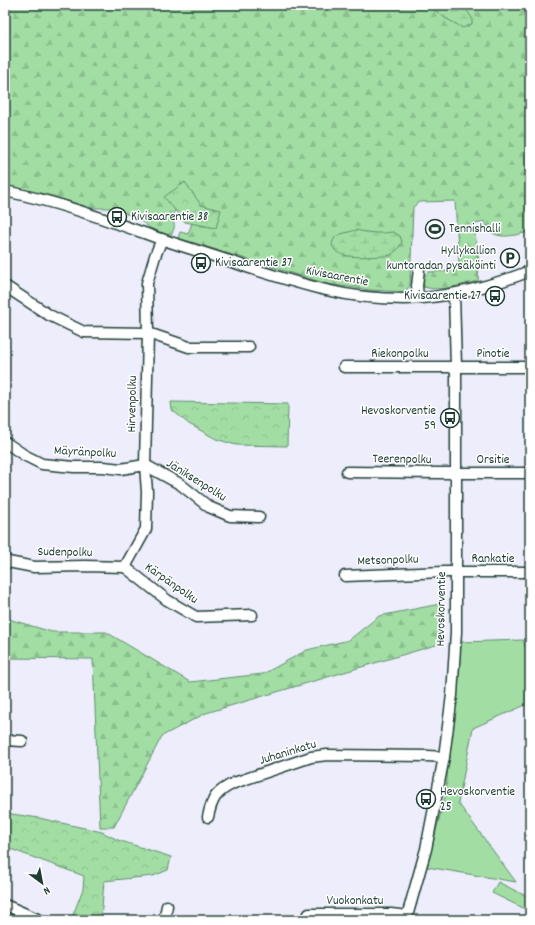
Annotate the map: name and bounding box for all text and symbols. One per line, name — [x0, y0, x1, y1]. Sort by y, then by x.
bus stop icon: Kivisaarentie 38 — [106, 206, 128, 228]
place label: Kivisaarentie 38 — [131, 208, 208, 227]
sports icon: Tennishalli — [424, 218, 446, 240]
place label: Tennishalli — [449, 220, 501, 239]
place label: Hyllykallion kuntoradan pysäköinti — [386, 242, 497, 276]
parking icon: Hyllykallion kuntoradan pysäköinti — [499, 247, 521, 269]
bus stop icon: Kivisaarentie 37 — [190, 252, 212, 274]
place label: Kivisaarentie 37 — [215, 254, 292, 273]
street label: Kivisaarentie — [304, 262, 370, 292]
bus stop icon: Kivisaarentie 27 — [484, 285, 506, 307]
place label: Kivisaarentie 27 — [404, 287, 481, 306]
street label: Riekonpolku — [371, 345, 429, 364]
street label: Pinotie — [477, 345, 510, 364]
street label: Hirvenpolku — [123, 375, 143, 433]
place label: Hevoskorventie 59 — [361, 402, 436, 436]
bus stop icon: Hevoskorventie 59 — [439, 407, 461, 429]
street label: Mäyränpolku — [53, 442, 117, 464]
street label: Teerenpolku — [372, 450, 432, 470]
street label: Orsitie — [476, 451, 510, 470]
street label: Jäniksenpolku — [162, 455, 230, 507]
street label: Sudenpolku — [37, 543, 93, 563]
street label: Metsonpolku — [357, 550, 419, 572]
street label: Rankatie — [472, 550, 515, 569]
street label: Kärpänpolku — [140, 559, 202, 609]
street label: Hevoskorventie — [432, 571, 452, 647]
street label: Juhaninkatu — [257, 735, 319, 771]
place label: Hevoskorventie 25 — [440, 783, 515, 817]
bus stop icon: Hevoskorventie 25 — [415, 788, 437, 810]
north arrow — [22, 863, 62, 903]
text: N — [39, 882, 53, 898]
street label: Vuokonkatu — [327, 892, 383, 911]

